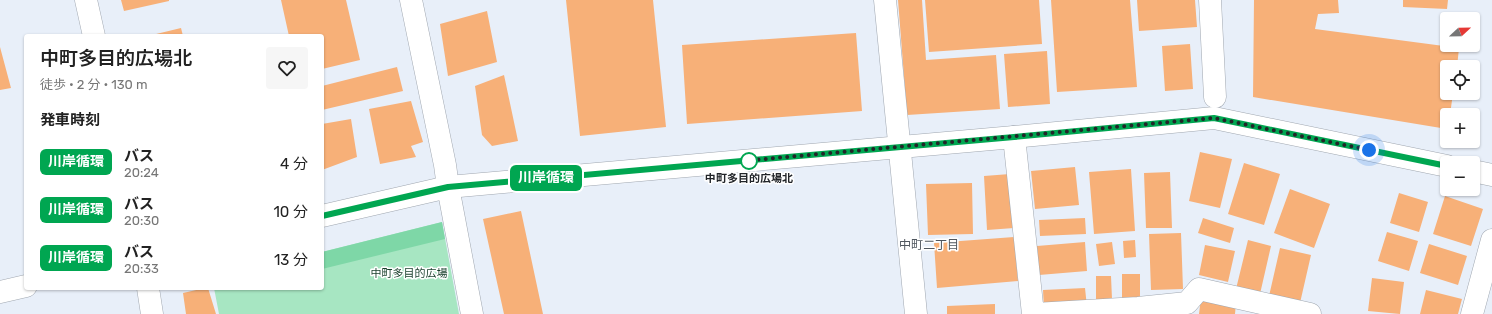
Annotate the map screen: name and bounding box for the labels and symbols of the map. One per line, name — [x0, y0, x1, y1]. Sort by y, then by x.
north arrow — [1440, 12, 1480, 52]
your location — [1359, 140, 1379, 160]
marker: 中町多目的広場北 — [740, 152, 758, 170]
line badge: 川岸循環 — [518, 165, 574, 191]
place label: 中町多目的広場北 — [705, 172, 793, 185]
district label: 中町二丁目 — [899, 238, 959, 252]
park label: 中町多目的広場 — [371, 267, 448, 280]

